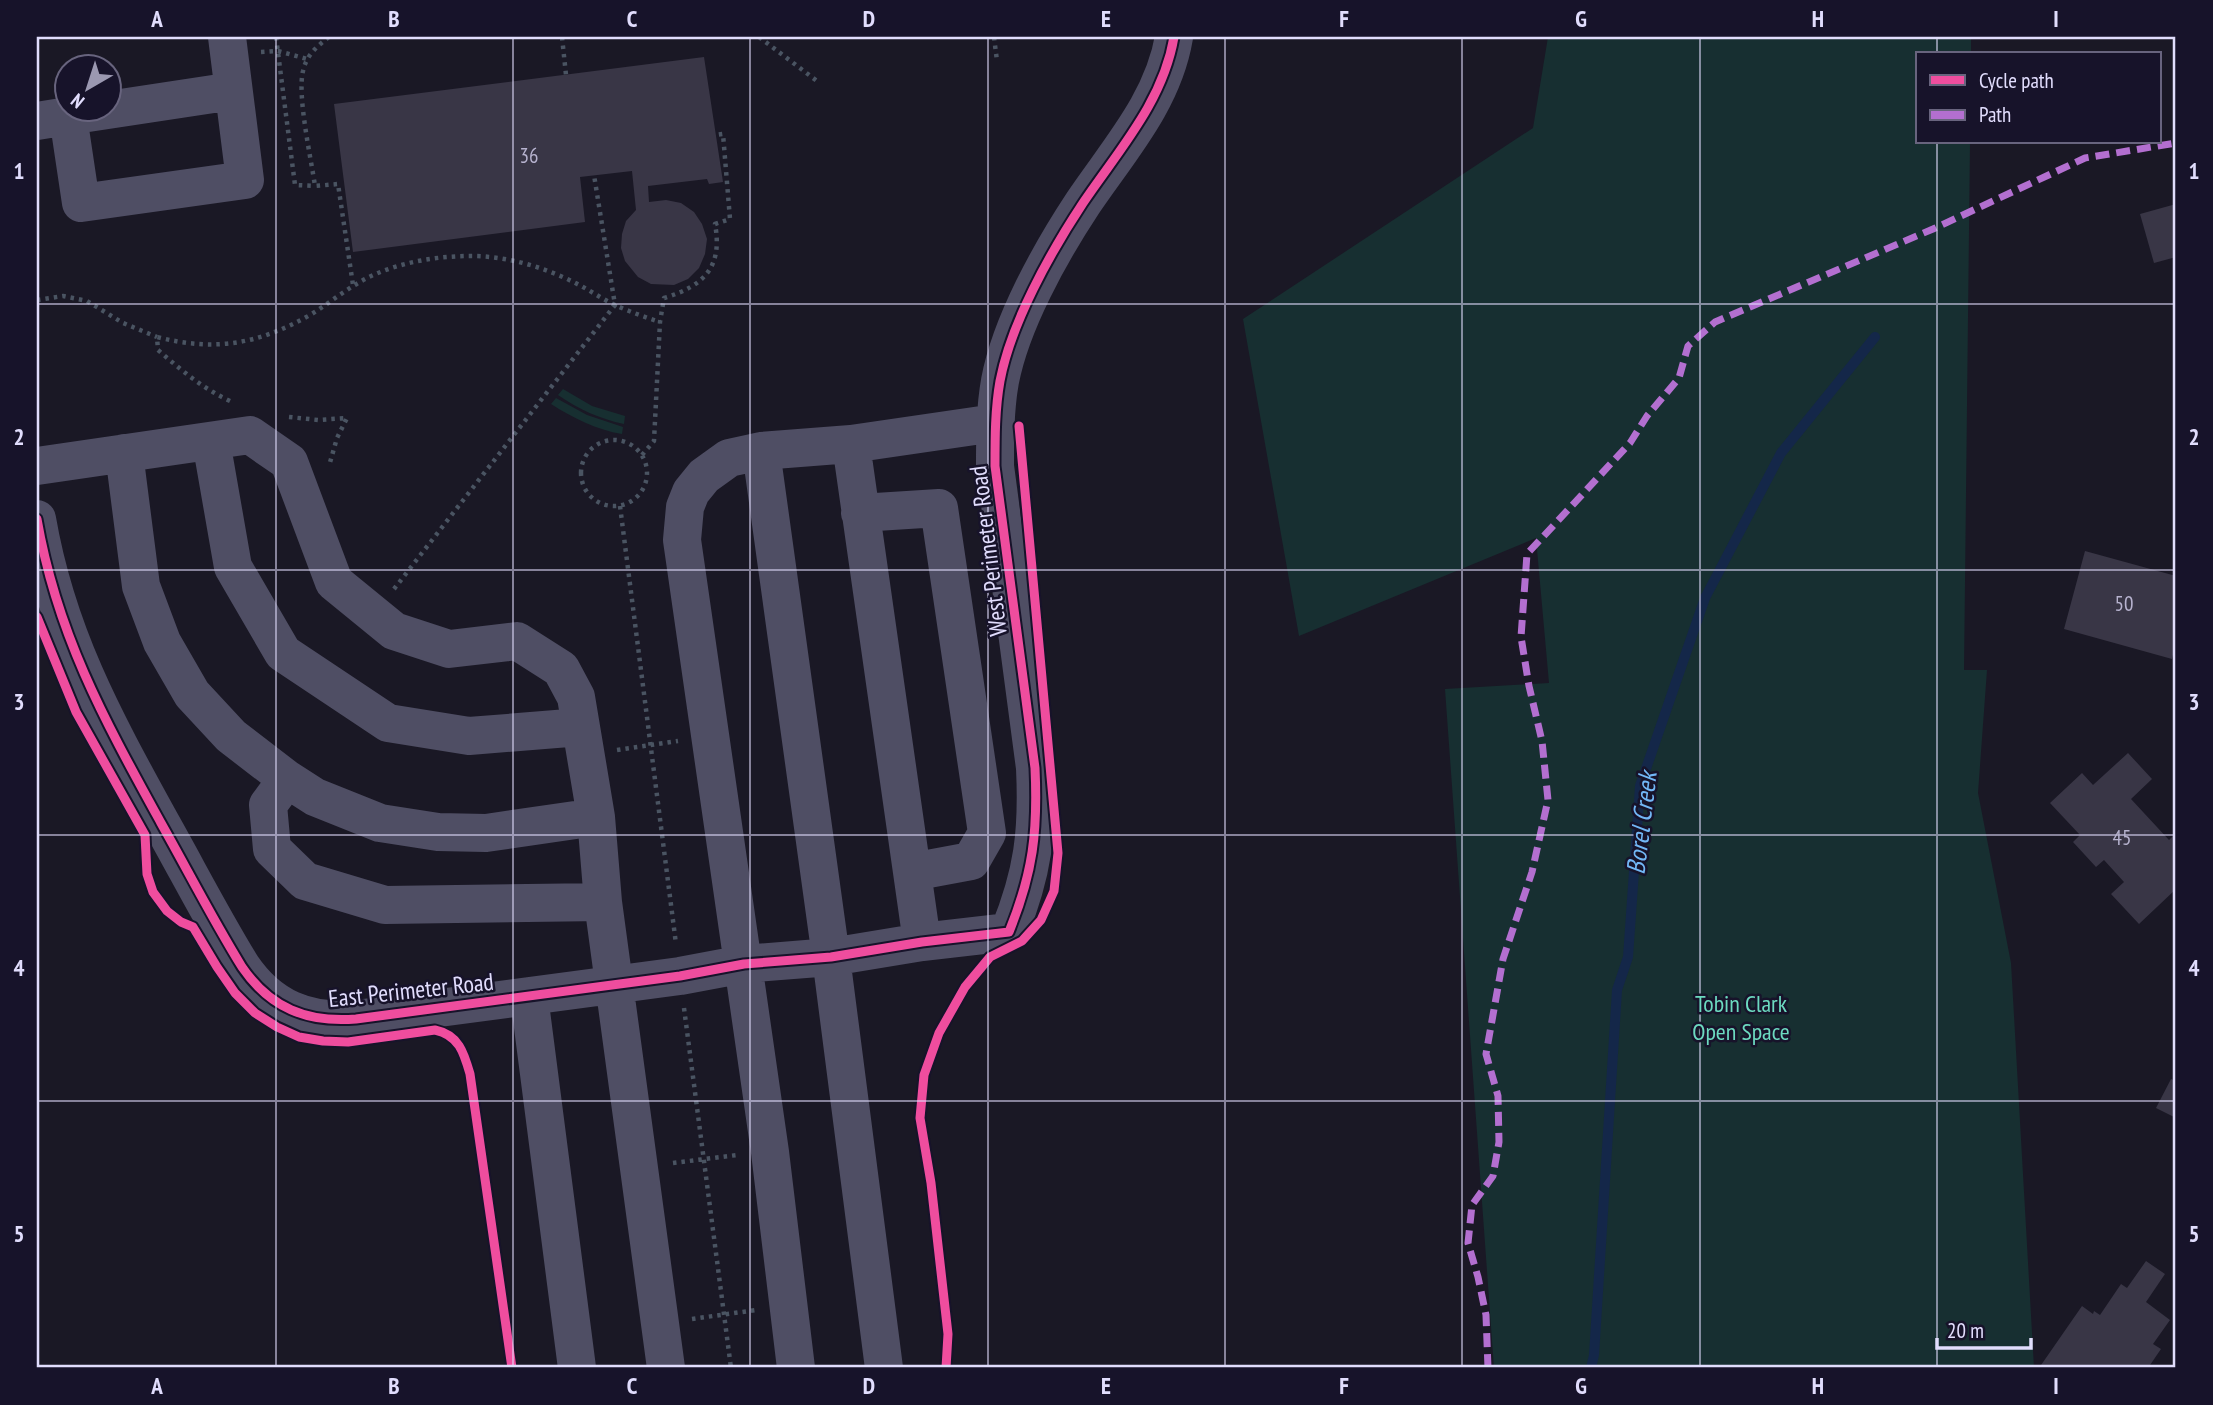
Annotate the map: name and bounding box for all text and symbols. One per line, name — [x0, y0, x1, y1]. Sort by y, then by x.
text: A — [150, 4, 163, 33]
text: B — [388, 4, 400, 33]
text: C — [627, 4, 638, 33]
text: D — [863, 4, 875, 33]
text: E — [1101, 4, 1111, 33]
text: F — [1339, 4, 1349, 33]
text: G — [1575, 4, 1587, 33]
text: H — [1812, 4, 1824, 33]
text: I — [2053, 4, 2059, 33]
north arrow — [52, 52, 122, 122]
legend — [1916, 52, 2160, 144]
text: Cycle path — [1979, 67, 2054, 94]
text: N — [66, 89, 89, 114]
text: Path — [1979, 101, 2011, 128]
house number: 36 — [520, 142, 538, 169]
text: 1 — [14, 156, 25, 185]
text: 1 — [2189, 156, 2200, 185]
text: 2 — [14, 422, 25, 451]
text: 2 — [2189, 422, 2200, 451]
street label: West Perimeter Road — [962, 464, 1014, 638]
house number: 50 — [2115, 590, 2133, 617]
text: 3 — [14, 687, 25, 716]
text: 3 — [2189, 687, 2200, 716]
water label: Borel Creek — [1618, 767, 1664, 876]
house number: 45 — [2113, 824, 2131, 851]
text: 4 — [14, 953, 25, 982]
text: 4 — [2189, 953, 2200, 982]
street label: East Perimeter Road — [327, 966, 495, 1014]
park label: Tobin Clark Open Space — [1692, 988, 1790, 1047]
text: 5 — [14, 1219, 25, 1248]
text: 5 — [2189, 1219, 2200, 1248]
scale bar — [1937, 1307, 2031, 1351]
text: 20 m — [1947, 1317, 1984, 1344]
text: A — [150, 1371, 163, 1400]
text: B — [388, 1371, 400, 1400]
text: C — [627, 1371, 638, 1400]
text: D — [863, 1371, 875, 1400]
text: E — [1101, 1371, 1111, 1400]
text: F — [1339, 1371, 1349, 1400]
text: G — [1575, 1371, 1587, 1400]
text: H — [1812, 1371, 1824, 1400]
text: I — [2053, 1371, 2059, 1400]

